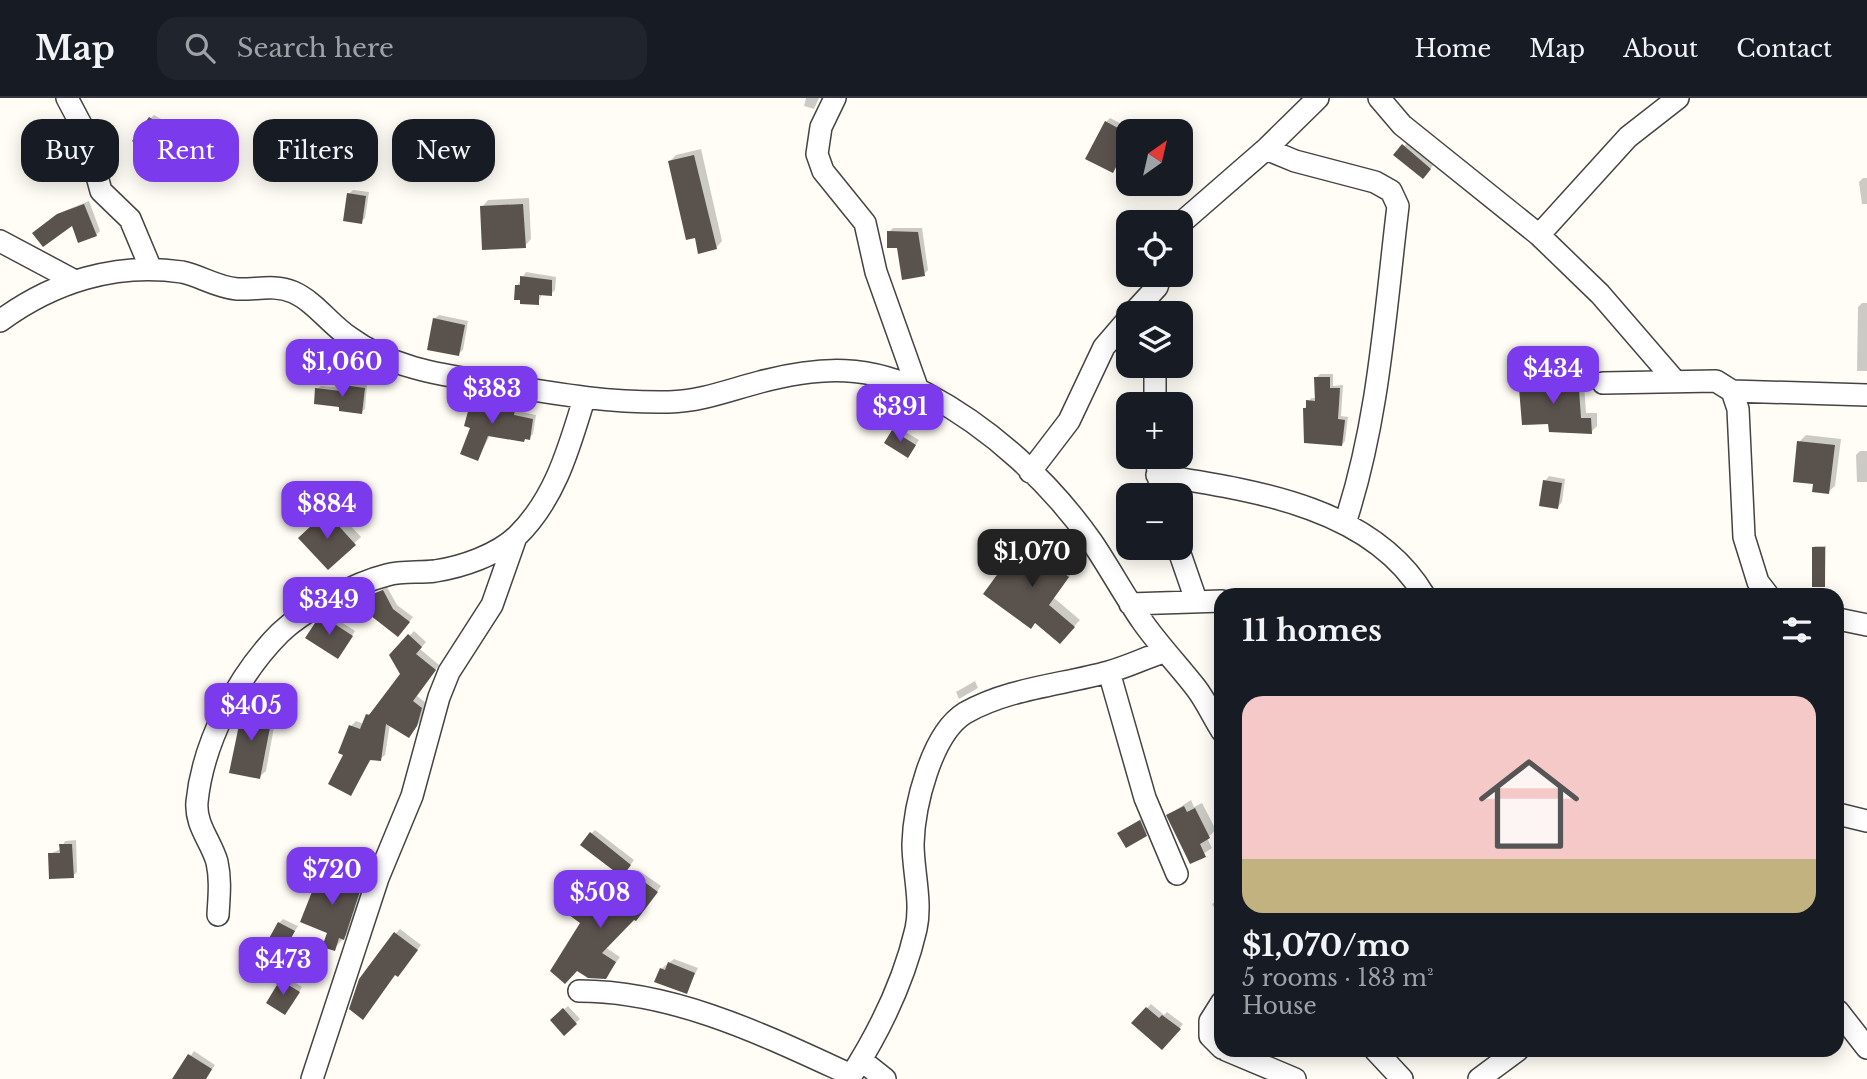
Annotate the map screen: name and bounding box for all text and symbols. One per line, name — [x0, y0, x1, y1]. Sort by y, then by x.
search box — [157, 17, 647, 80]
text: Map — [35, 28, 115, 69]
icon: search — [181, 29, 219, 67]
text: Search here — [237, 32, 394, 64]
text: Home — [1415, 34, 1491, 63]
text: Map — [1529, 34, 1585, 63]
text: About — [1623, 34, 1698, 63]
text: Contact — [1736, 34, 1832, 63]
chip: Buy — [21, 119, 119, 182]
chip: Rent — [133, 119, 239, 182]
chip: Filters — [253, 119, 378, 182]
chip: New — [392, 119, 495, 182]
north arrow — [1116, 119, 1194, 196]
map controls — [1116, 119, 1193, 560]
button: locate — [1116, 210, 1193, 287]
button: layers — [1116, 301, 1193, 378]
pin: $1,060 — [285, 340, 399, 399]
pin: $434 — [1512, 346, 1594, 406]
text: $1,060 — [302, 348, 382, 376]
text: $434 — [1523, 355, 1583, 383]
pin: $383 — [451, 366, 533, 426]
text: $383 — [463, 375, 521, 403]
pin: $391 — [859, 384, 941, 444]
button: + — [1116, 392, 1193, 469]
text: $391 — [873, 393, 928, 421]
pin: $884 — [286, 482, 368, 541]
button: − — [1116, 483, 1193, 560]
text: $884 — [297, 490, 357, 518]
pin: $1,070 — [975, 530, 1089, 589]
text: $1,070 — [993, 538, 1071, 566]
pin: $349 — [288, 578, 370, 637]
text: $349 — [299, 586, 359, 614]
icon: filters — [1778, 611, 1816, 649]
text: 11 homes — [1242, 612, 1382, 649]
pin: $405 — [210, 684, 292, 743]
text: $405 — [220, 692, 282, 720]
icon: home — [1466, 741, 1592, 867]
pin: $720 — [291, 848, 373, 907]
text: $720 — [302, 856, 362, 884]
pin: $508 — [559, 870, 641, 930]
text: $508 — [570, 879, 630, 907]
text: $1,070/mo — [1242, 927, 1410, 964]
pin: $473 — [242, 937, 324, 997]
text: $473 — [255, 946, 311, 974]
text: 5 rooms · 183 m² — [1242, 964, 1434, 992]
text: House — [1242, 992, 1317, 1020]

